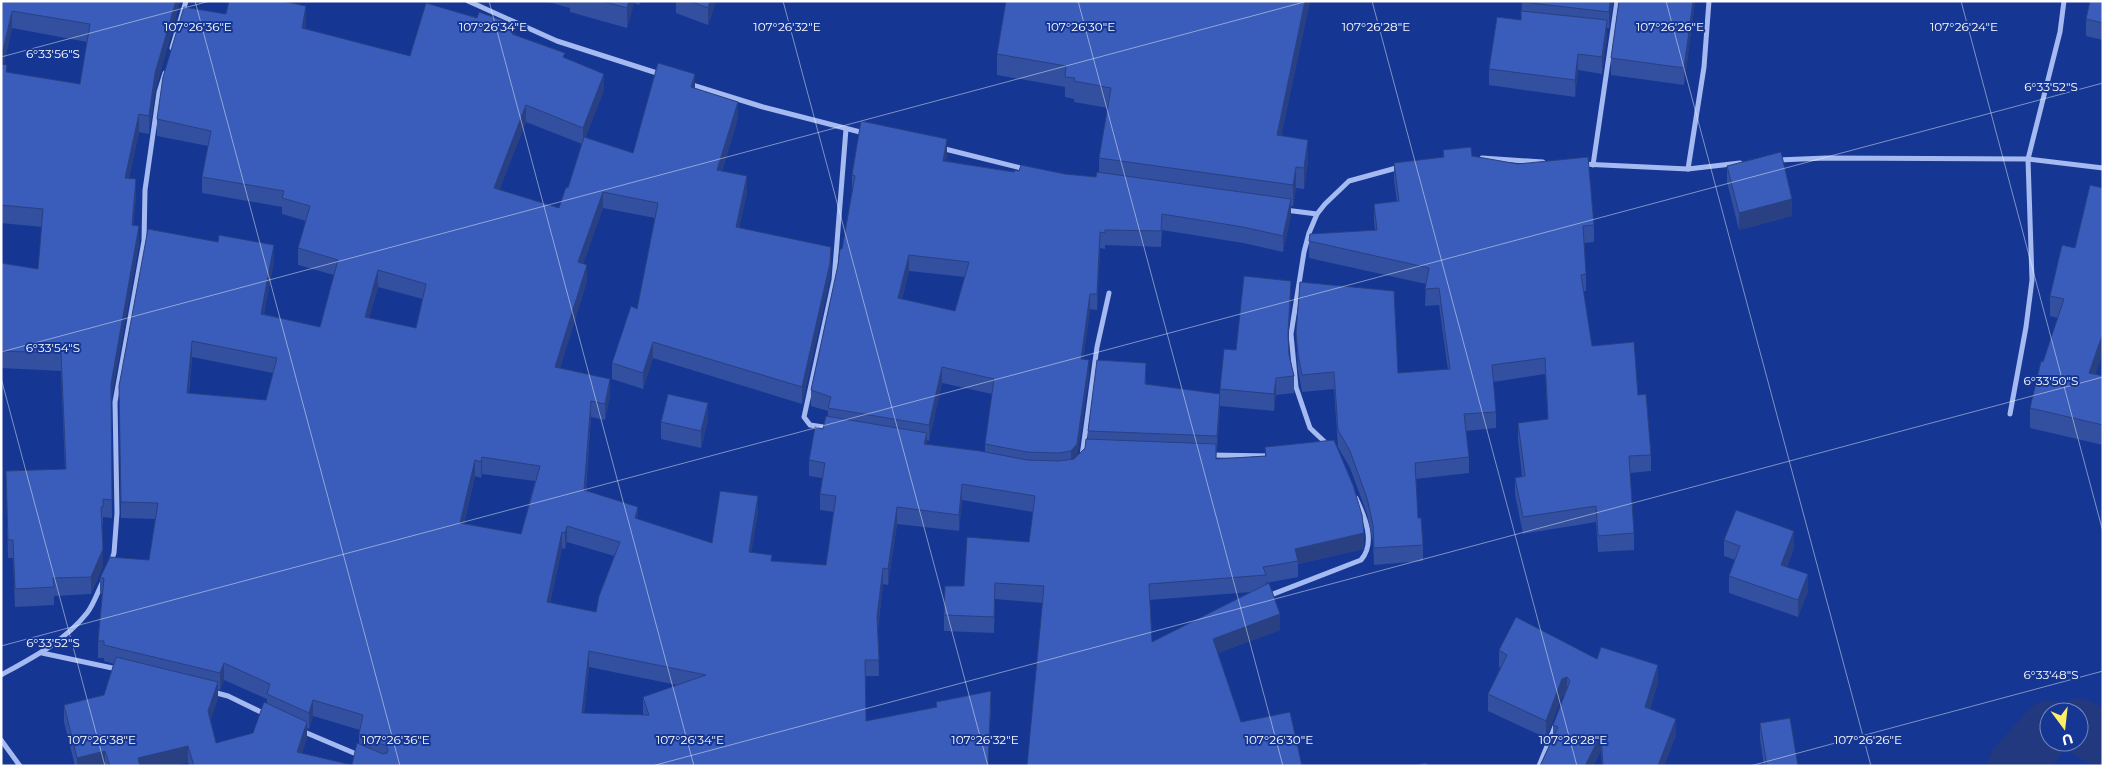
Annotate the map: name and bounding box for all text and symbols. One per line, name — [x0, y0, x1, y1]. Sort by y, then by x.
text: 107°26'36"E — [164, 19, 232, 34]
text: 107°26'34"E — [459, 19, 527, 34]
text: 107°26'32"E — [753, 19, 821, 34]
text: 107°26'30"E — [1047, 19, 1115, 34]
text: 107°26'28"E — [1342, 19, 1410, 34]
text: 107°26'26"E — [1636, 19, 1704, 34]
text: 107°26'24"E — [1930, 19, 1998, 34]
text: 6°33'56"S — [26, 46, 80, 61]
text: 6°33'52"S — [2024, 79, 2078, 94]
text: 6°33'54"S — [26, 340, 80, 355]
text: 6°33'50"S — [2024, 373, 2078, 388]
text: 6°33'52"S — [26, 635, 80, 650]
text: 6°33'48"S — [2023, 667, 2079, 682]
north arrow — [2039, 702, 2089, 752]
text: U — [2060, 729, 2075, 750]
text: 107°26'38"E — [68, 732, 136, 747]
text: 107°26'36"E — [362, 732, 430, 747]
text: 107°26'34"E — [656, 732, 724, 747]
text: 107°26'32"E — [951, 732, 1019, 747]
text: 107°26'30"E — [1245, 732, 1313, 747]
text: 107°26'28"E — [1539, 732, 1607, 747]
text: 107°26'26"E — [1834, 732, 1902, 747]

